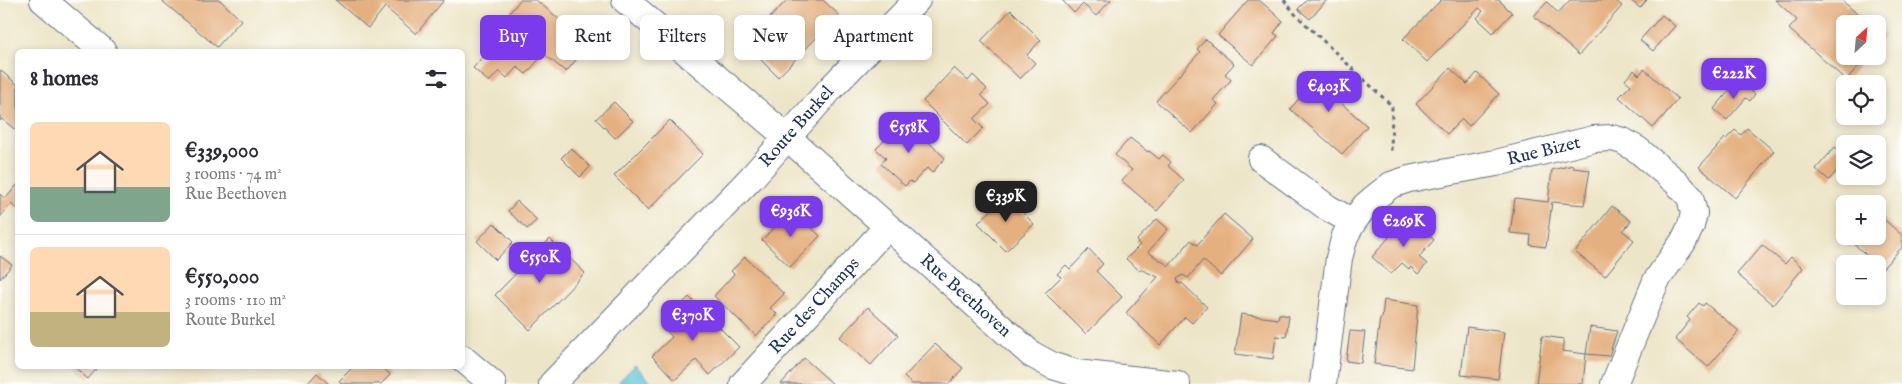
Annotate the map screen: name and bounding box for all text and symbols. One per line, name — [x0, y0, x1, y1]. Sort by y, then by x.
chip: Buy — [480, 15, 546, 60]
chip: Rent — [556, 15, 630, 60]
chip: Filters — [640, 15, 724, 60]
chip: New — [734, 15, 805, 60]
chip: Apartment — [815, 15, 932, 60]
north arrow — [1836, 15, 1886, 65]
map controls — [1836, 15, 1886, 305]
pin: €222K — [1699, 58, 1769, 100]
text: €222K — [1712, 64, 1756, 84]
icon: filters — [422, 65, 450, 93]
text: 8 homes — [30, 66, 98, 93]
pin: €403K — [1294, 70, 1364, 113]
button: locate — [1836, 75, 1886, 125]
text: €403K — [1308, 77, 1350, 97]
street label: Route Burkel — [754, 81, 839, 172]
pin: €558K — [874, 112, 944, 154]
text: €558K — [890, 118, 928, 138]
street label: Rue Bizet — [1505, 131, 1583, 171]
button: layers — [1836, 135, 1886, 185]
text: €339,000 — [185, 138, 259, 165]
icon: home — [70, 142, 130, 202]
text: 3 rooms · 74 m² — [185, 165, 282, 185]
pin: €339K — [971, 180, 1041, 223]
text: Rue Beethoven — [185, 185, 287, 205]
text: €339K — [986, 187, 1026, 207]
button: + — [1836, 195, 1886, 245]
pin: €936K — [756, 196, 826, 238]
text: €936K — [771, 202, 811, 222]
pin: €269K — [1369, 206, 1439, 248]
text: €269K — [1383, 212, 1425, 232]
pin: €550K — [505, 242, 575, 284]
text: €550K — [520, 248, 560, 268]
street label: Rue Beethoven — [915, 249, 1016, 343]
street label: Rue des Champs — [764, 253, 865, 359]
button: − — [1836, 255, 1886, 305]
text: €550,000 — [185, 264, 259, 291]
icon: home — [70, 267, 130, 327]
text: 3 rooms · 110 m² — [185, 291, 286, 311]
pin: €370K — [658, 300, 728, 342]
text: €370K — [672, 306, 714, 326]
text: Route Burkel — [185, 311, 275, 331]

